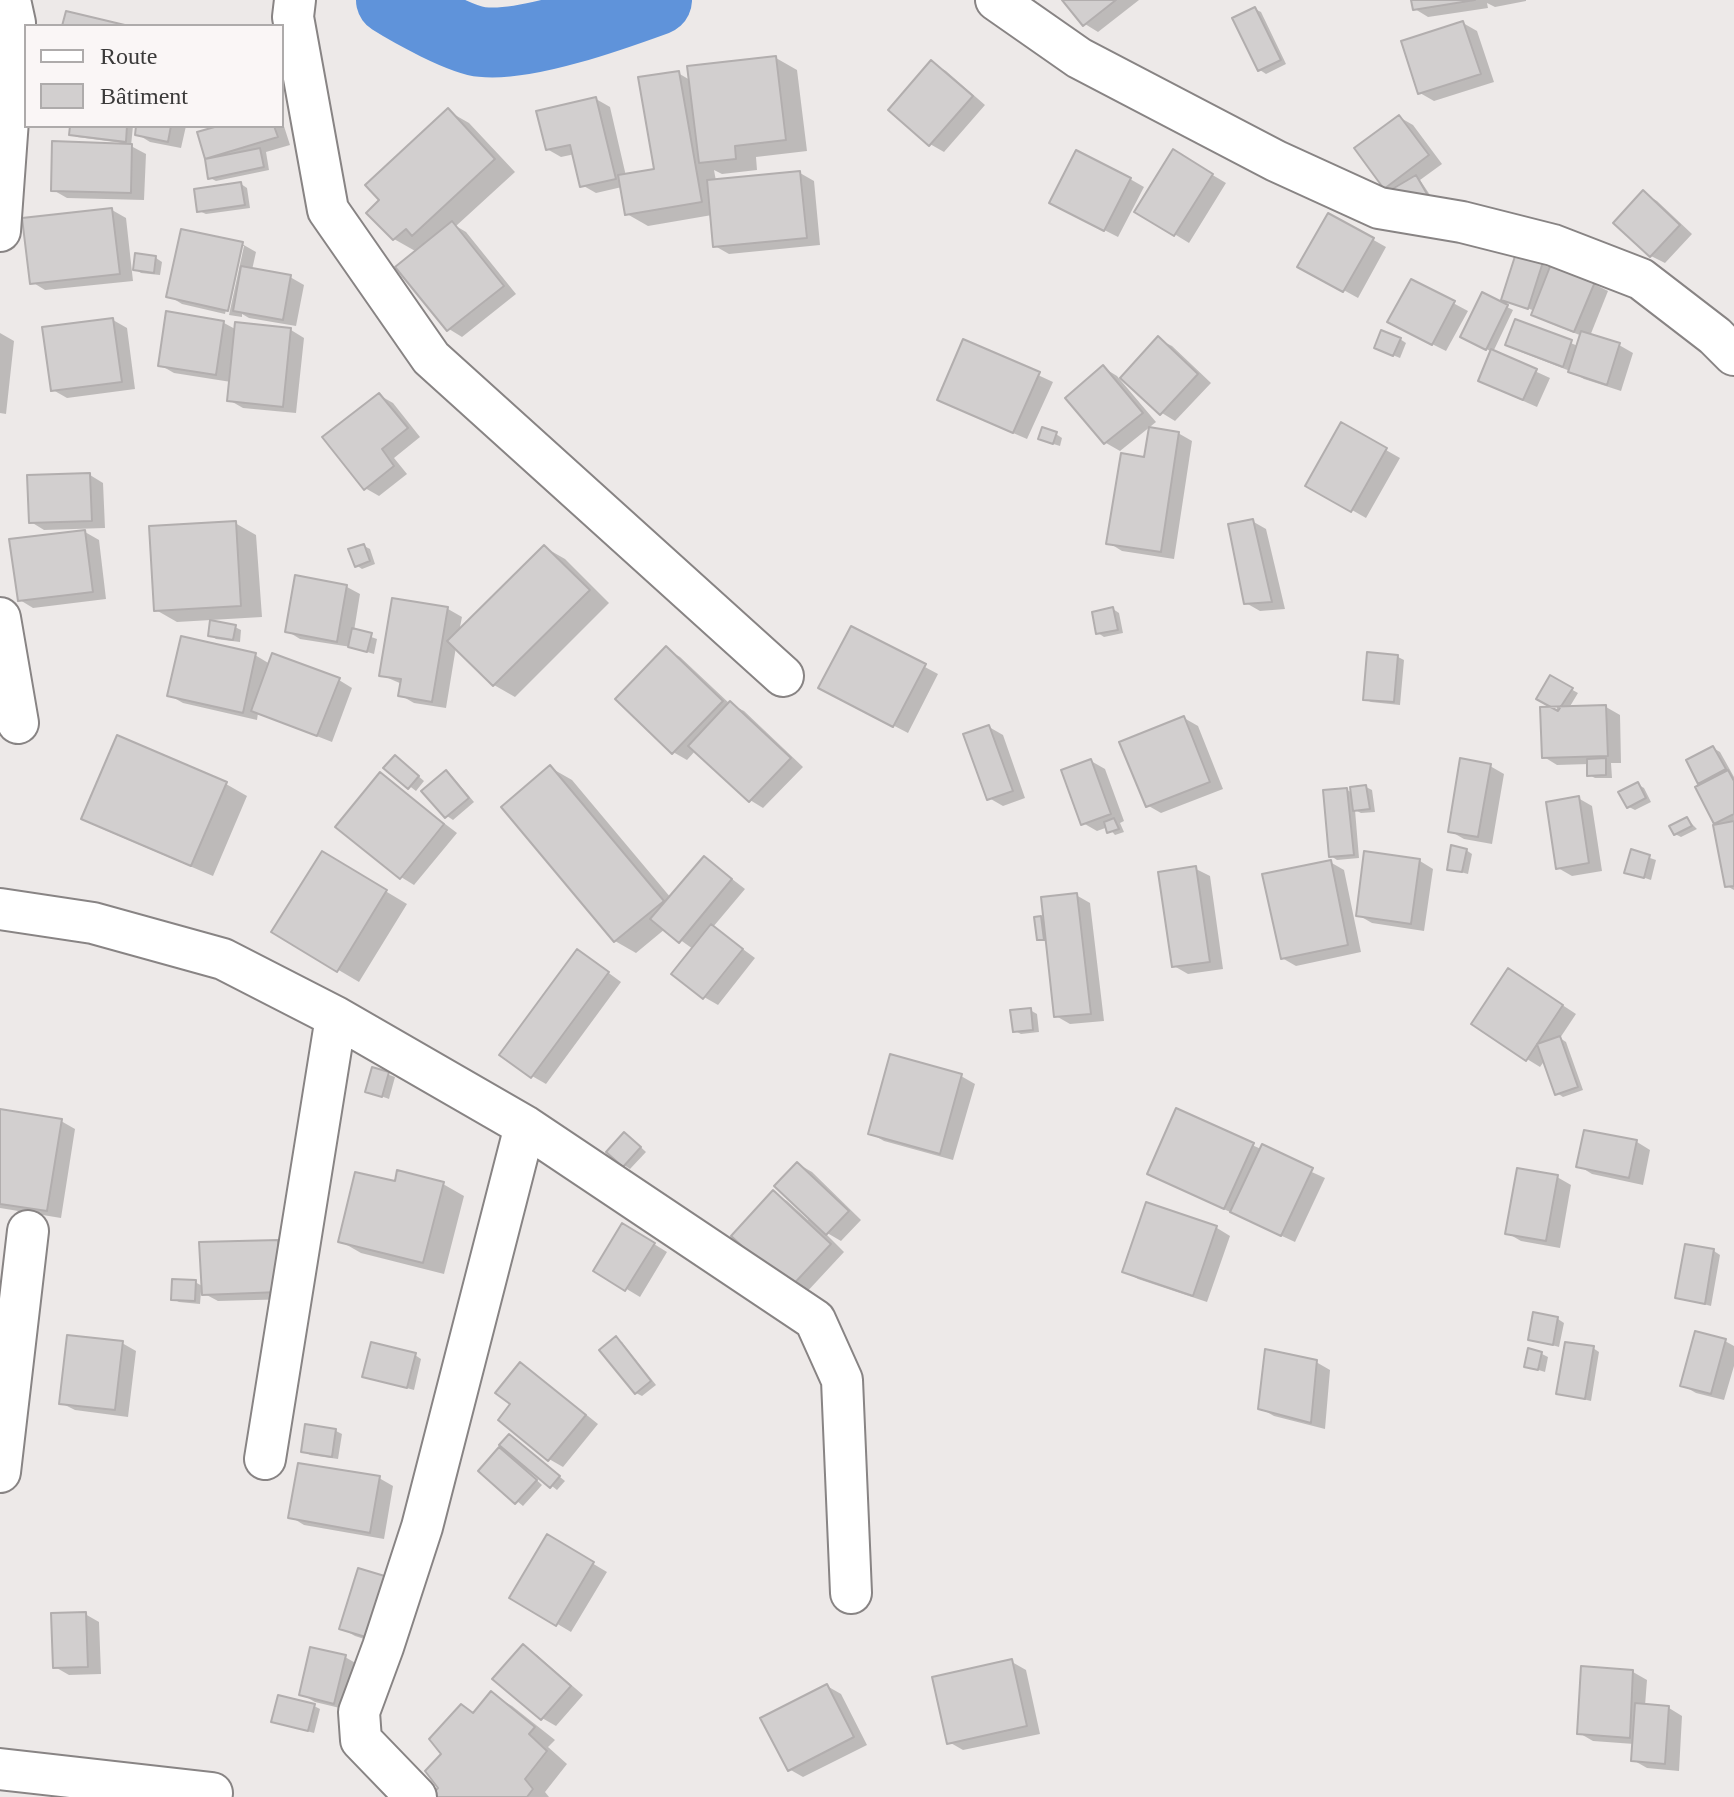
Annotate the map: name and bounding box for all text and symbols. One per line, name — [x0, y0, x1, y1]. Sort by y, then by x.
legend — [24, 24, 284, 128]
text: Route — [100, 43, 157, 69]
text: Bâtiment — [100, 83, 188, 109]

